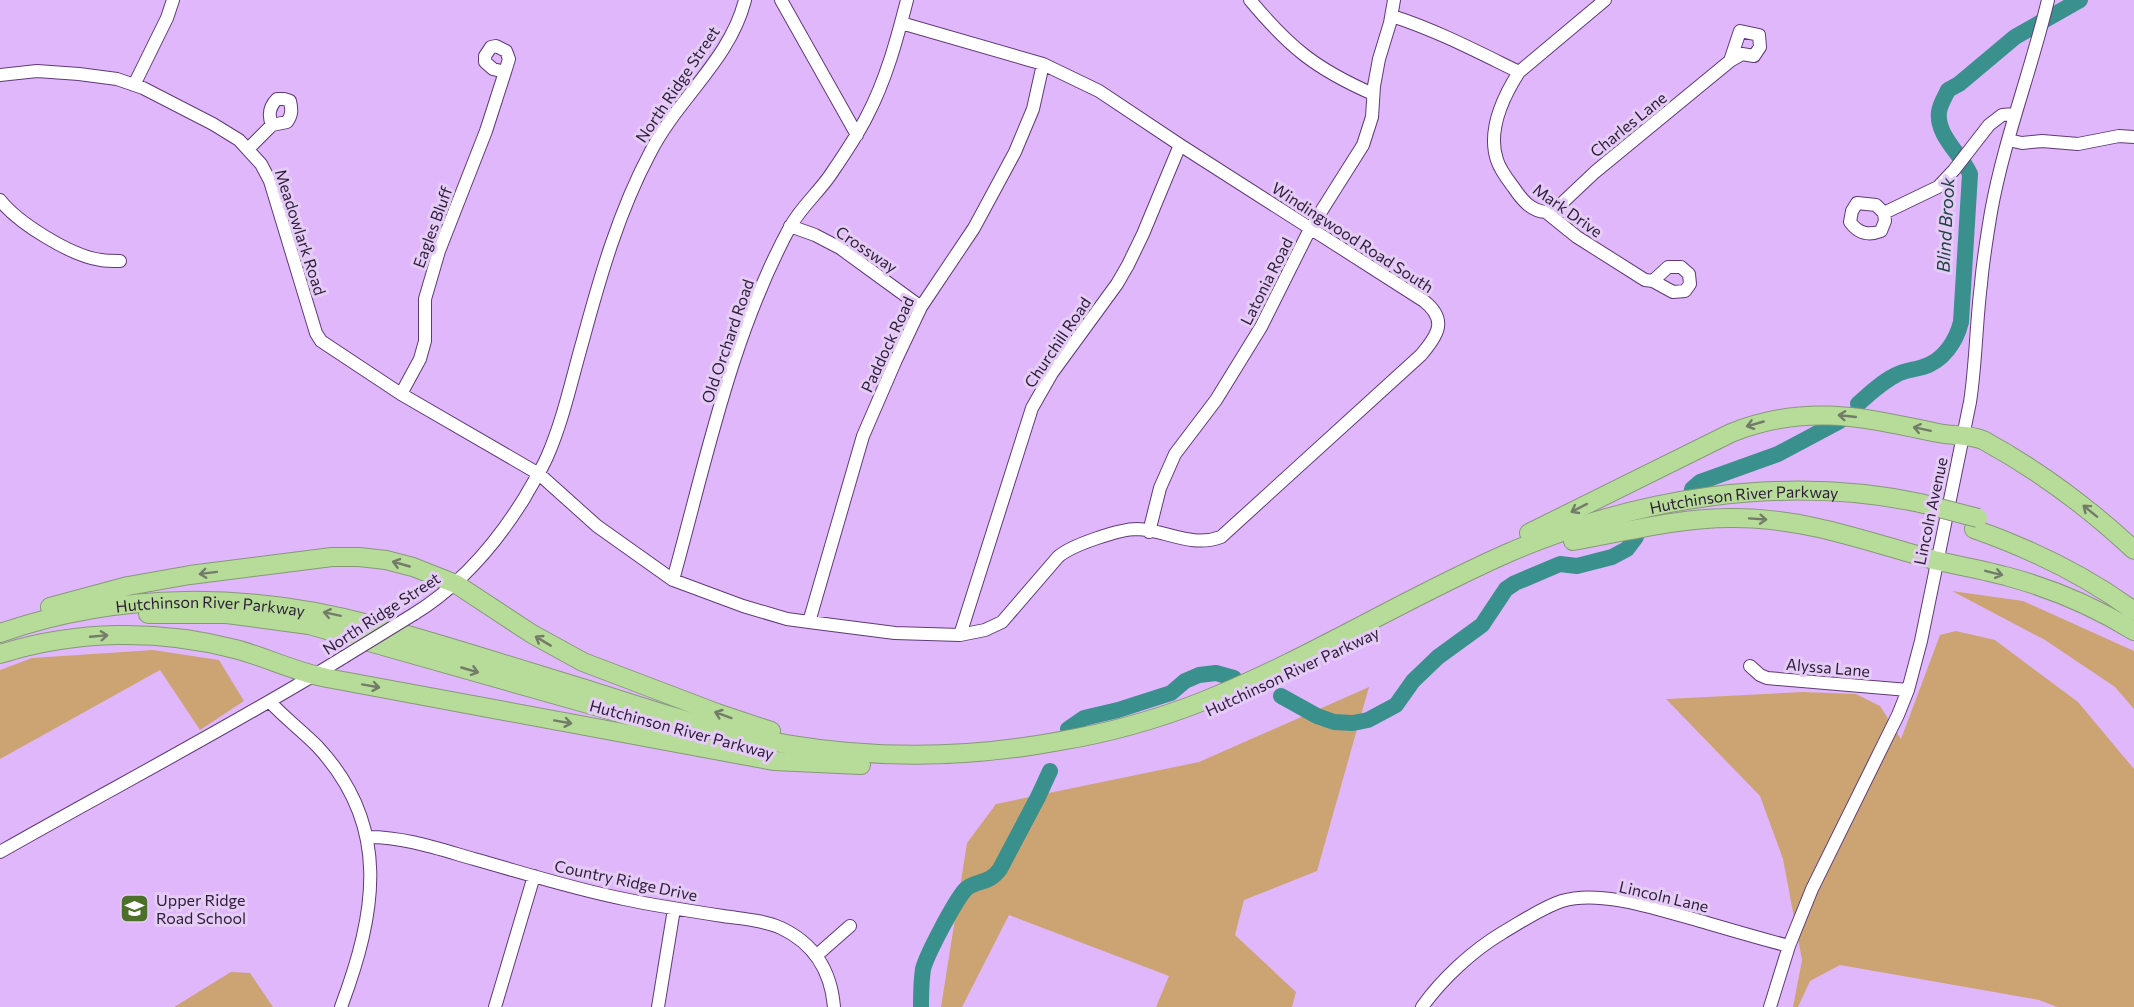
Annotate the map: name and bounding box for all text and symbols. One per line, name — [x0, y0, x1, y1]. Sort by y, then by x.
street label: North Ridge Street — [631, 22, 723, 146]
street label: Charles Lane — [1586, 87, 1670, 161]
street label: Meadowlark Road — [272, 167, 330, 297]
water label: Blind Brook — [1932, 176, 1959, 273]
street label: Windingwood Road South — [1269, 178, 1437, 296]
street label: Mark Drive — [1530, 179, 1606, 241]
street label: Eagles Bluff — [409, 183, 456, 270]
street label: Crossway — [833, 222, 901, 276]
street label: Latonia Road — [1236, 234, 1296, 328]
street label: Old Orchard Road — [697, 277, 757, 405]
street label: Paddock Road — [857, 293, 917, 395]
street label: Churchill Road — [1020, 293, 1094, 391]
one-way arrow — [1837, 410, 1857, 421]
one-way arrow — [1746, 419, 1765, 430]
one-way arrow — [1912, 423, 1932, 434]
street label: Lincoln Avenue — [1909, 455, 1951, 567]
street label: Hutchinson River Parkway — [1647, 481, 1839, 517]
one-way arrow — [1571, 503, 1589, 514]
one-way arrow — [2083, 504, 2098, 518]
one-way arrow — [1747, 514, 1767, 525]
one-way arrow — [392, 558, 411, 569]
one-way arrow — [1984, 567, 2003, 579]
one-way arrow — [198, 568, 218, 579]
street label: North Ridge Street — [319, 568, 444, 658]
street label: Hutchinson River Parkway — [114, 591, 307, 620]
one-way arrow — [322, 608, 341, 620]
street label: Hutchinson River Parkway — [1202, 622, 1382, 720]
one-way arrow — [88, 630, 108, 641]
one-way arrow — [535, 635, 552, 647]
street label: Alyssa Lane — [1785, 654, 1871, 680]
one-way arrow — [460, 665, 479, 676]
one-way arrow — [361, 681, 380, 692]
street label: Hutchinson River Parkway — [588, 695, 776, 763]
one-way arrow — [714, 709, 733, 720]
one-way arrow — [552, 717, 572, 728]
street label: Country Ridge Drive — [553, 856, 699, 904]
street label: Lincoln Lane — [1617, 876, 1711, 916]
place label: Upper Ridge Road School — [156, 890, 246, 927]
school or university icon: Upper Ridge Road School — [119, 892, 151, 924]

